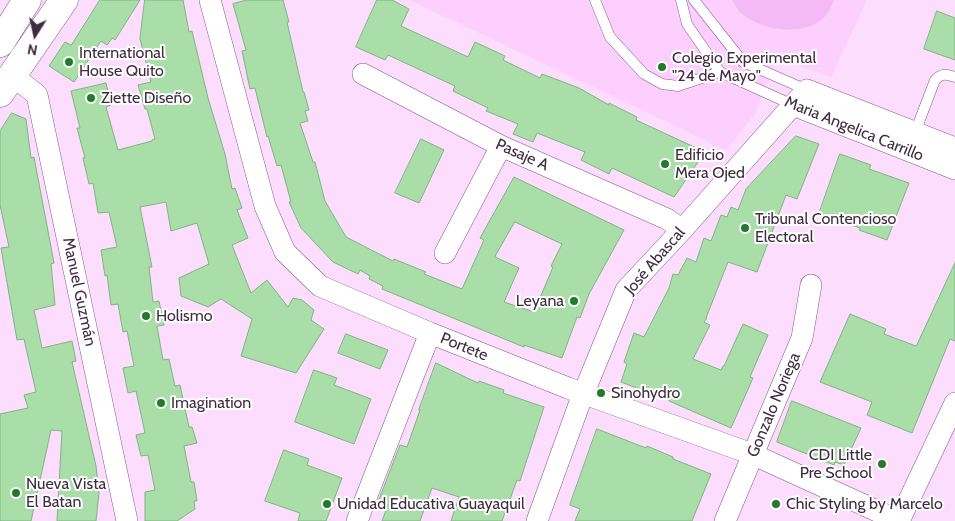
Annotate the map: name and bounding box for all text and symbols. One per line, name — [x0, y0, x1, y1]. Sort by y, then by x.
north arrow — [10, 10, 60, 60]
text: N — [26, 40, 39, 59]
place label: International House Quito — [79, 43, 165, 81]
place label: Colegio Experimental "24 de Mayo" — [672, 48, 816, 86]
marker: International House Quito — [63, 56, 75, 68]
marker: Colegio Experimental "24 de Mayo" — [656, 61, 668, 73]
place label: Ziette Diseño — [101, 88, 191, 108]
marker: Ziette Diseño — [85, 92, 97, 104]
street label: Maria Angelica Carrillo — [782, 92, 926, 166]
street label: Pasaje A — [493, 135, 551, 175]
place label: Edificio Mera Ojed — [675, 145, 745, 183]
marker: Edificio Mera Ojed — [659, 158, 671, 170]
place label: Tribunal Contencioso Electoral — [755, 209, 896, 247]
marker: Tribunal Contencioso Electoral — [739, 222, 751, 234]
street label: José Abascal — [621, 223, 689, 299]
street label: Manuel Guzmán — [58, 236, 100, 348]
place label: Leyana — [516, 291, 564, 311]
marker: Leyana — [568, 295, 580, 307]
place label: Holismo — [156, 306, 212, 326]
marker: Holismo — [140, 310, 152, 322]
street label: Portete — [437, 329, 491, 365]
street label: Gonzalo Noriega — [743, 350, 805, 460]
place label: Sinohydro — [611, 383, 680, 403]
marker: Sinohydro — [595, 387, 607, 399]
place label: Imagination — [171, 393, 251, 413]
marker: Imagination — [155, 397, 167, 409]
place label: CDI Little Pre School — [800, 445, 872, 483]
marker: CDI Little Pre School — [876, 458, 888, 470]
place label: Nueva Vista El Batan — [26, 474, 106, 512]
marker: Nueva Vista El Batan — [10, 487, 22, 499]
place label: Unidad Educativa Guayaquil — [337, 494, 525, 514]
place label: Chic Styling by Marcelo — [786, 494, 943, 514]
marker: Unidad Educativa Guayaquil — [321, 498, 333, 510]
marker: Chic Styling by Marcelo — [770, 498, 782, 510]

